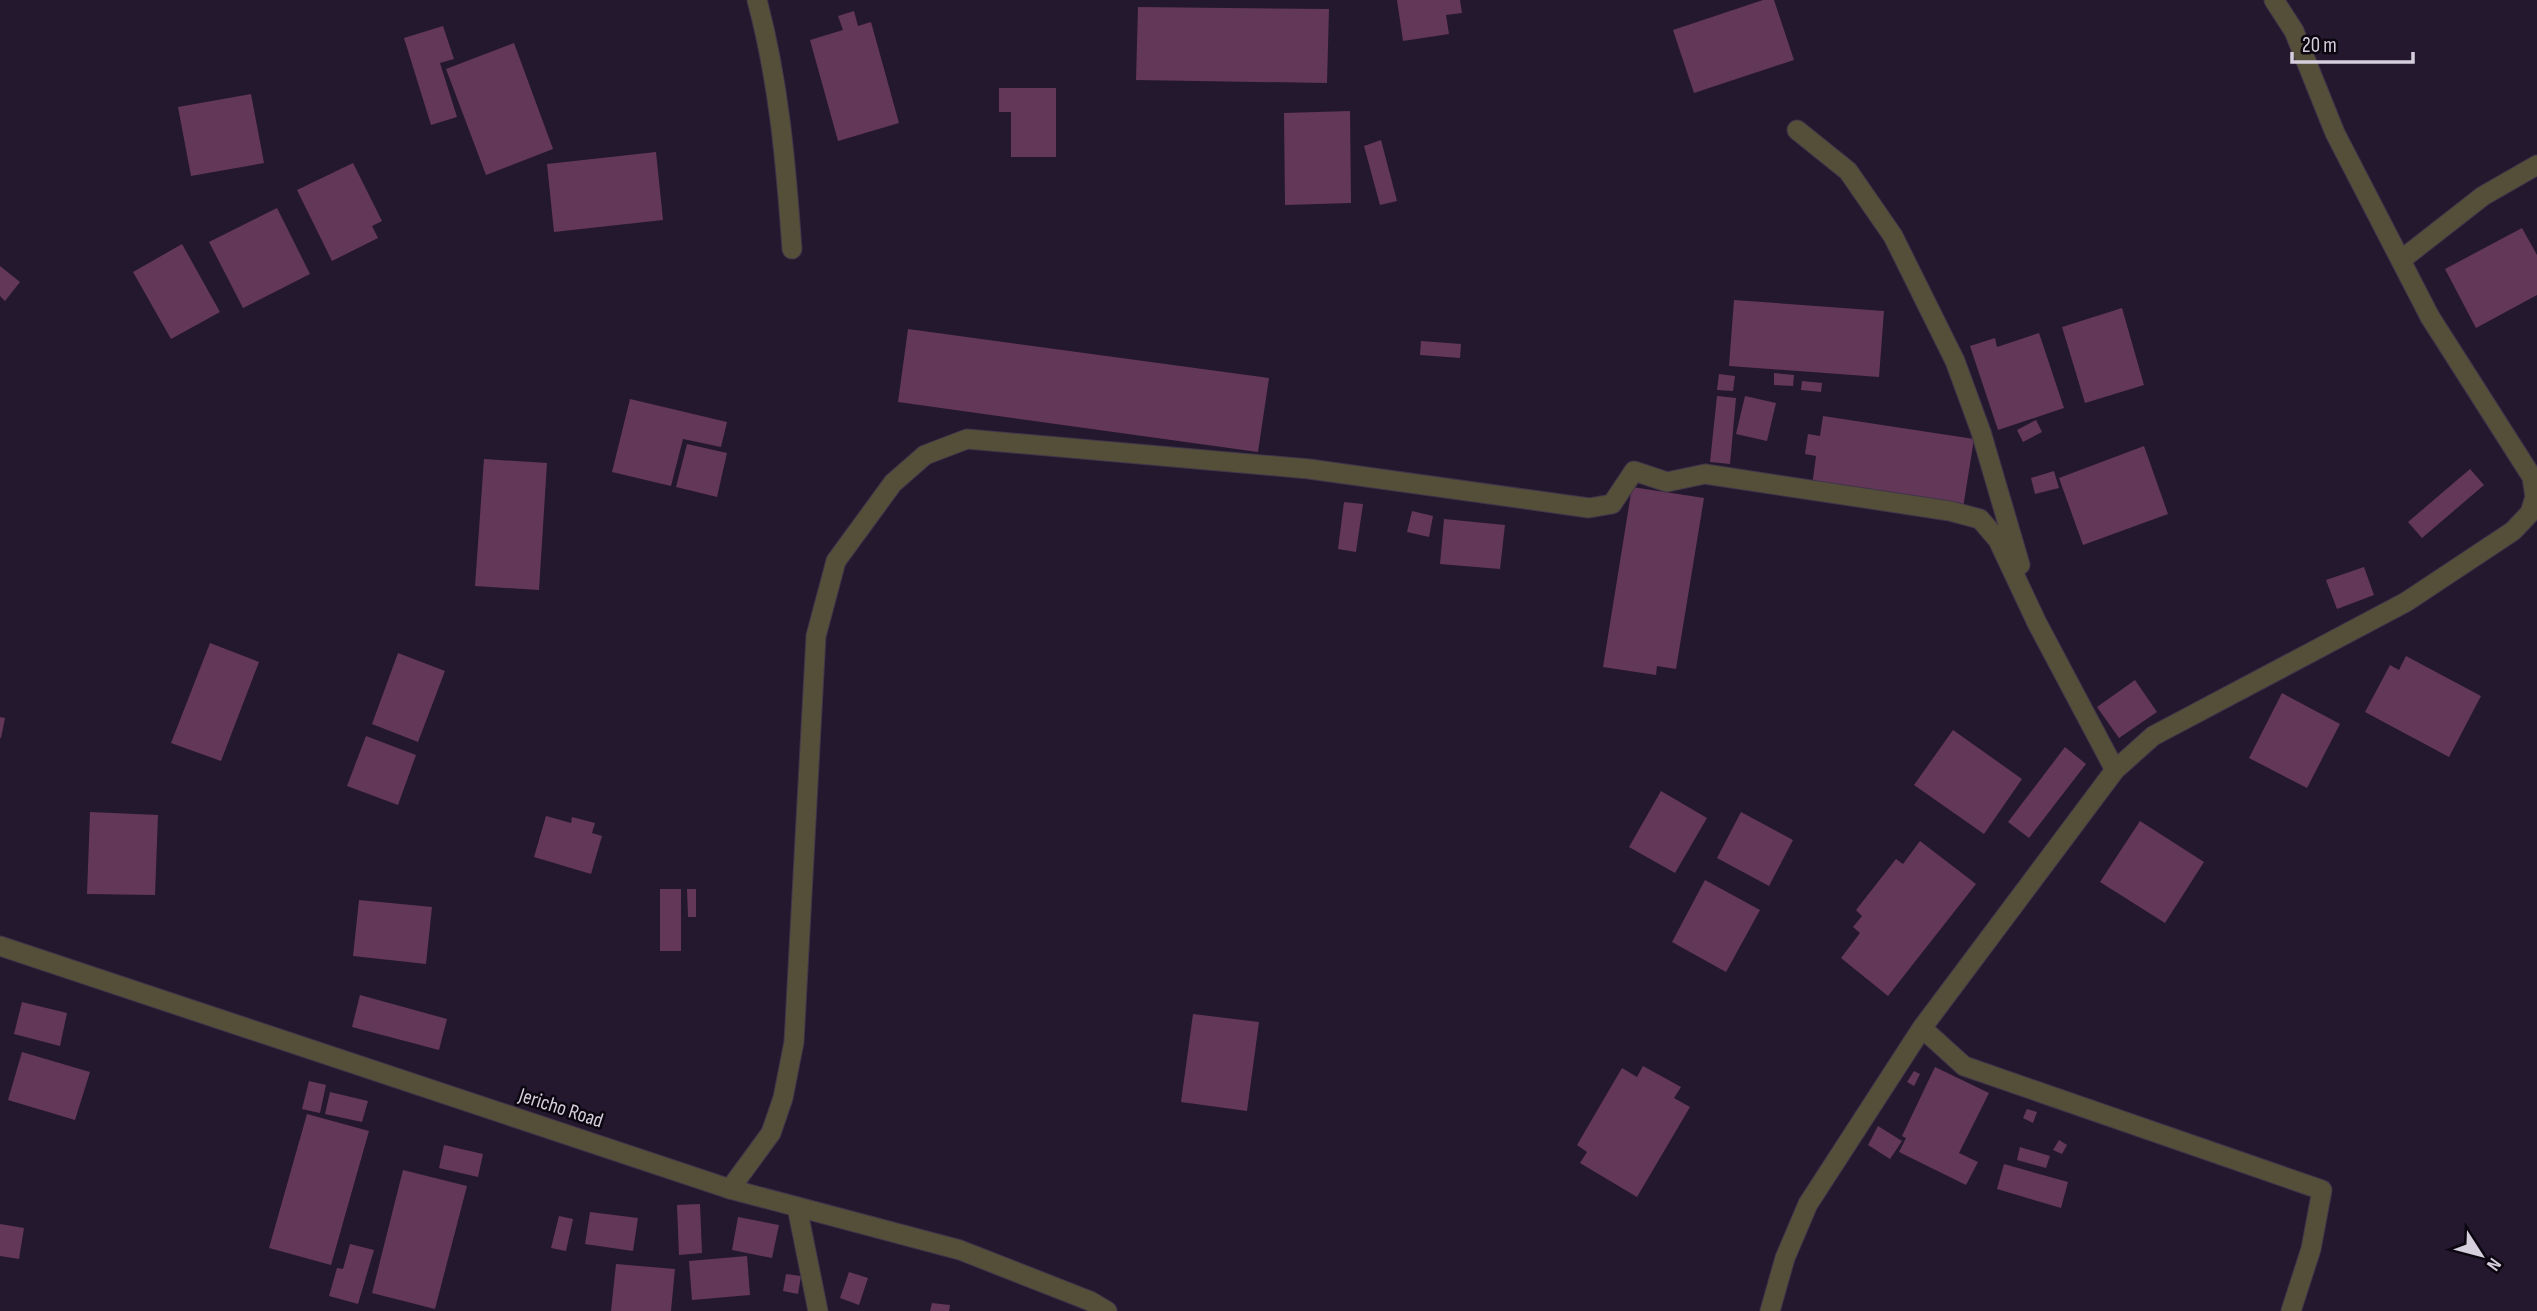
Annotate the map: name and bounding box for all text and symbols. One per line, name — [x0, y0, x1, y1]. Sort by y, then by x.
scale bar — [2292, 21, 2413, 65]
text: 20 m — [2302, 33, 2337, 58]
street label: Jericho Road — [515, 1082, 606, 1133]
north arrow — [2446, 1220, 2516, 1290]
text: N — [2481, 1253, 2506, 1275]

